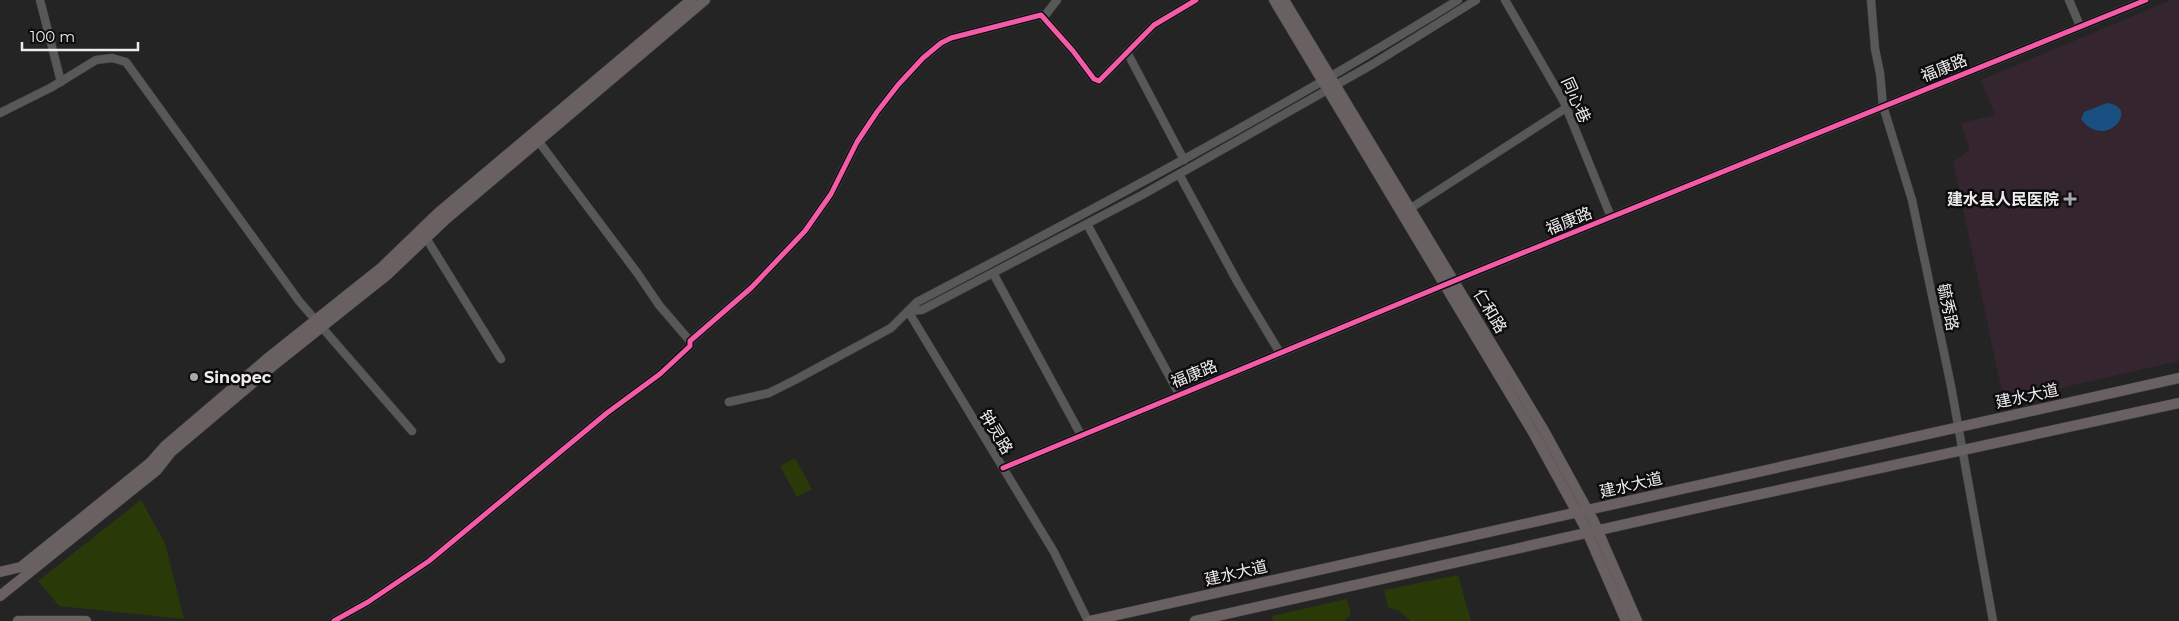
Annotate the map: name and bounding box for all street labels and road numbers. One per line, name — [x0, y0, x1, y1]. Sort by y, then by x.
street label: 福康路 — [1918, 50, 1970, 86]
street label: 同心巷 — [1558, 74, 1594, 126]
street label: 福康路 — [1543, 203, 1595, 239]
street label: 毓秀路 — [1934, 282, 1962, 332]
street label: 仁和路 — [1469, 286, 1511, 336]
street label: 福康路 — [1168, 356, 1220, 392]
street label: 建水大道 — [1994, 380, 2060, 412]
street label: 钟灵路 — [975, 407, 1017, 457]
street label: 建水大道 — [1598, 469, 1664, 501]
street label: 建水大道 — [1203, 557, 1269, 589]

